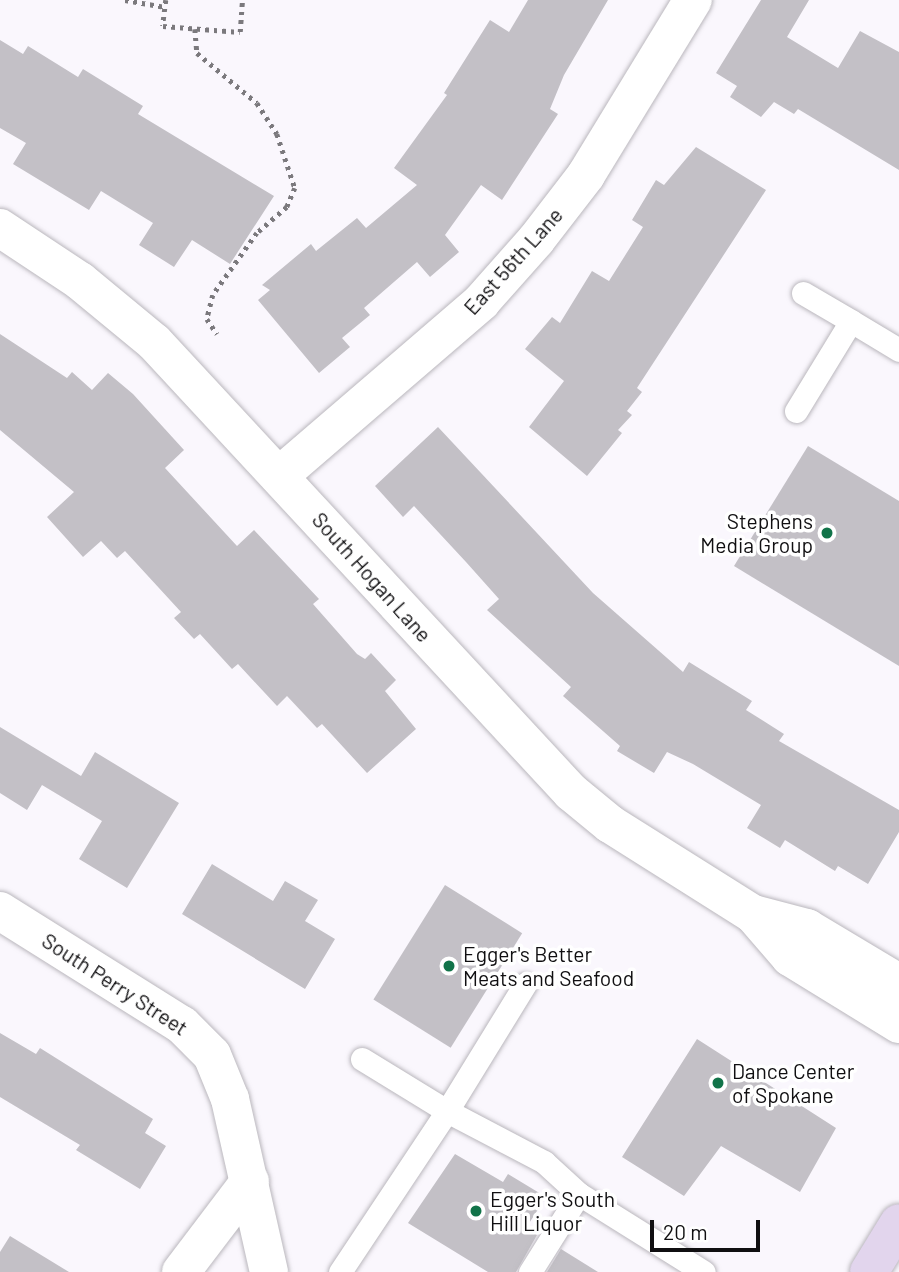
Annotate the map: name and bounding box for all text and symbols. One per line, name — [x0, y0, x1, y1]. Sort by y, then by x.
street label: East 56th Lane — [458, 202, 568, 320]
street label: South Hogan Lane — [307, 507, 437, 647]
place label: Stephens Media Group — [700, 508, 813, 558]
marker: Stephens Media Group — [819, 525, 835, 541]
street label: South Perry Street — [37, 928, 193, 1040]
place label: Egger's Better Meats and Seafood — [463, 941, 634, 991]
marker: Egger's Better Meats and Seafood — [441, 958, 457, 974]
place label: Dance Center of Spokane — [732, 1058, 854, 1108]
marker: Dance Center of Spokane — [710, 1075, 726, 1091]
place label: Egger's South Hill Liquor — [490, 1186, 615, 1236]
marker: Egger's South Hill Liquor — [468, 1203, 484, 1219]
scale bar — [654, 1206, 764, 1250]
text: 20 m — [663, 1219, 708, 1244]

